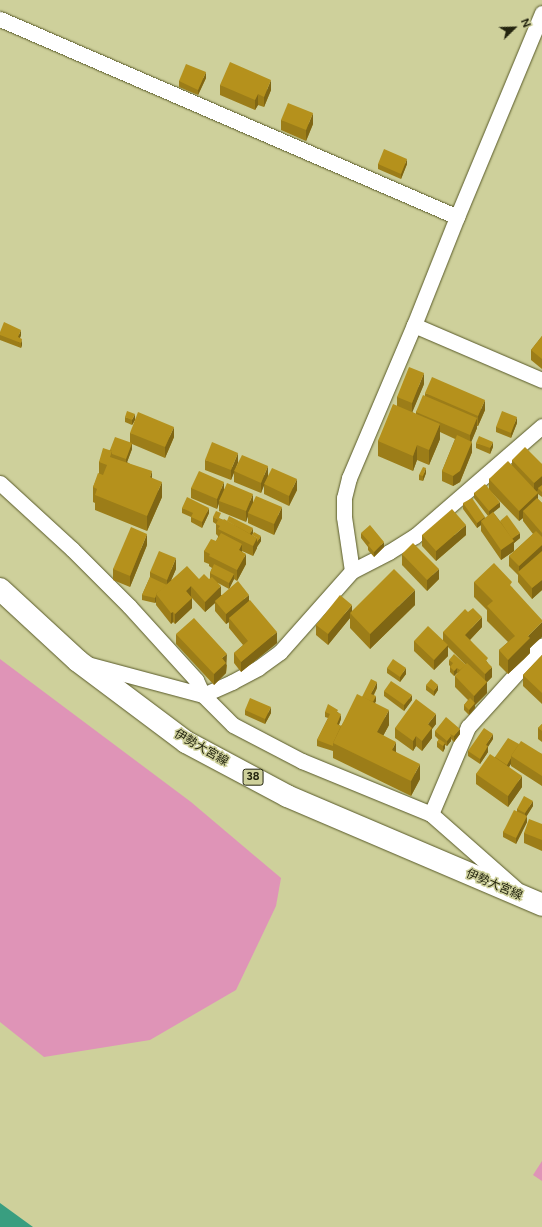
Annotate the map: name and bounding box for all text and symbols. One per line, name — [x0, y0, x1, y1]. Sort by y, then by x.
north arrow — [494, 8, 534, 48]
text: N — [518, 17, 533, 30]
street label: 伊勢大宮線 — [171, 727, 231, 769]
road number: 38 — [242, 768, 264, 786]
street label: 伊勢大宮線 — [464, 867, 524, 903]

